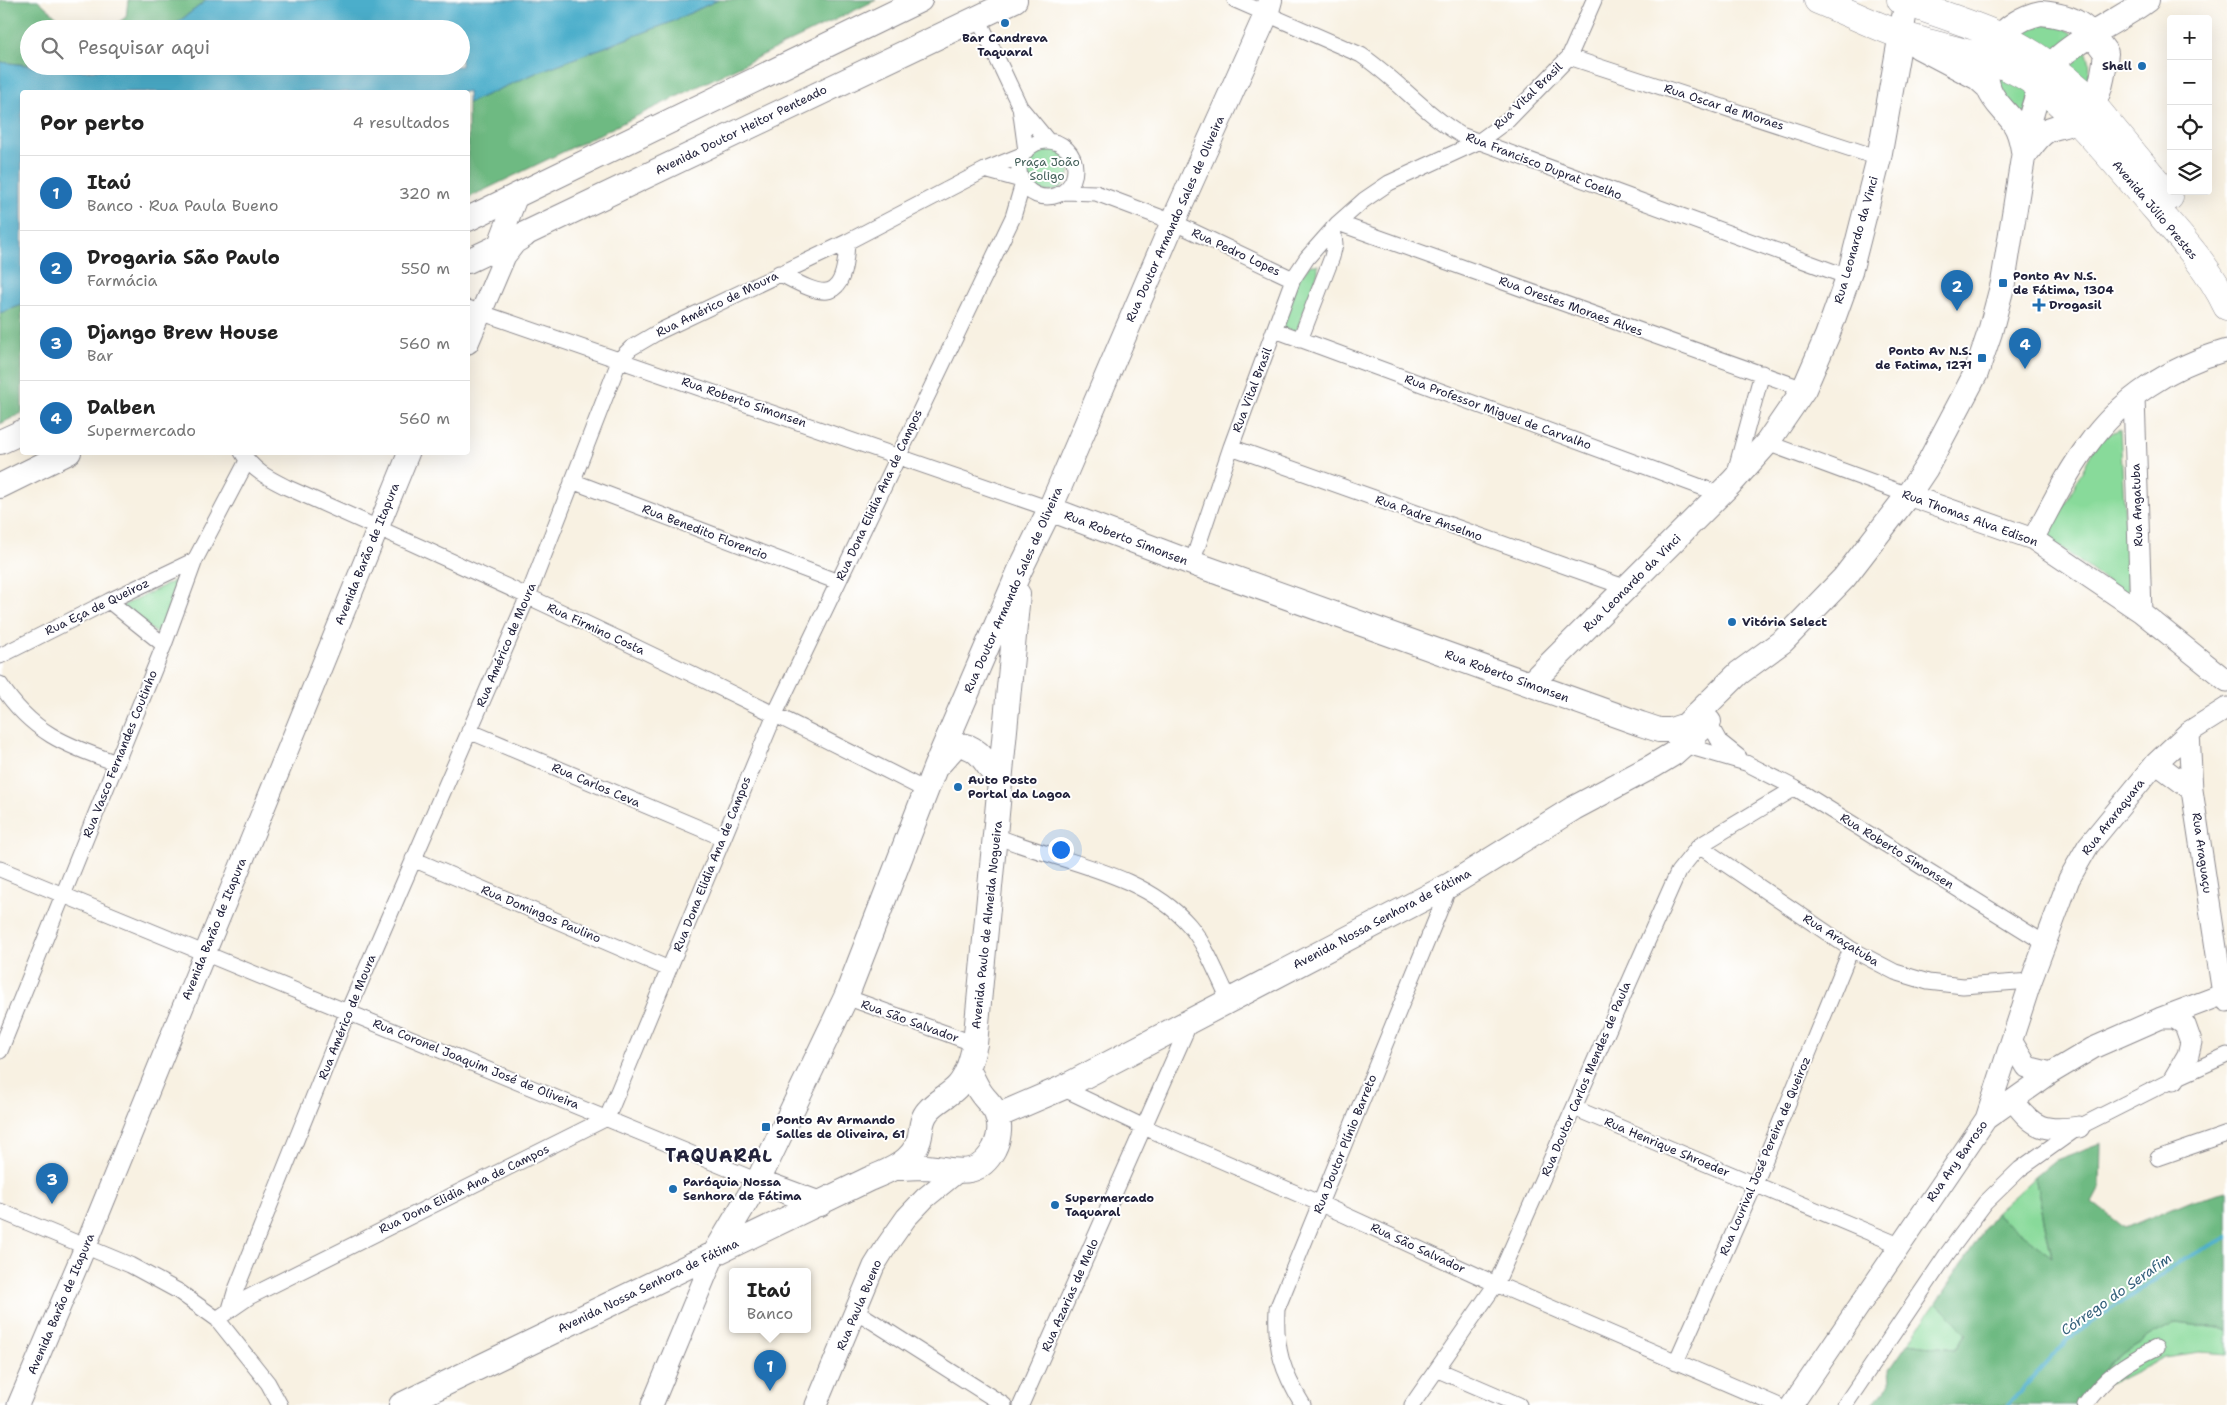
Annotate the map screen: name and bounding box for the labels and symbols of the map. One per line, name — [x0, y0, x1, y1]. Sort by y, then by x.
marker: Bar Candreva Taquaral — [999, 17, 1011, 29]
place label: Bar Candreva Taquaral — [962, 30, 1049, 60]
place label: Shell — [2102, 58, 2132, 74]
street label: Rua Vital Brasil — [1490, 59, 1566, 133]
marker: Shell — [2136, 60, 2148, 72]
street label: Rua Oscar de Moraes — [1662, 80, 1786, 134]
street label: Avenida Doutor Heitor Penteado — [653, 81, 829, 179]
street label: Rua Doutor Armando Sales de Oliveira — [1122, 113, 1228, 325]
street label: Rua Francisco Duprat Coelho — [1464, 129, 1624, 203]
park label: Praça João Soligo — [1014, 154, 1080, 184]
street label: Avenida Júlio Prestes — [2109, 157, 2201, 263]
street label: Rua Leonardo da Vinci — [1830, 174, 1882, 306]
street label: Rua Pedro Lopes — [1189, 224, 1283, 280]
street label: Rua Américo de Moura — [653, 267, 781, 341]
place label: Ponto Av N.S. de Fátima, 1304 — [2013, 268, 2114, 298]
pin: 2 — [1941, 270, 1973, 311]
street label: Rua Orestes Moraes Alves — [1497, 272, 1645, 340]
marker: Ponto Av N.S. de Fátima, 1304 — [1997, 277, 2009, 289]
place label: Drogasil — [2049, 297, 2102, 313]
marker: Drogasil — [2033, 299, 2045, 311]
pin: 4 — [2009, 328, 2041, 369]
place label: Ponto Av N.S. de Fatima, 1271 — [1875, 343, 1972, 373]
street label: Rua Vital Brasil — [1228, 345, 1276, 435]
marker: Ponto Av N.S. de Fatima, 1271 — [1976, 352, 1988, 364]
street label: Rua Professor Miguel de Carvalho — [1402, 371, 1594, 453]
street label: Rua Roberto Simonsen — [679, 373, 809, 431]
street label: Rua Dona Elidia Ana de Campos — [832, 407, 926, 583]
street label: Rua Angatuba — [2128, 463, 2146, 547]
street label: Avenida Barão de Itapura — [331, 480, 403, 627]
street label: Rua Doutor Armando Sales de Oliveira — [960, 484, 1066, 696]
street label: Rua Thomas Alva Edison — [1900, 486, 2040, 550]
street label: Rua Padre Anselmo — [1373, 491, 1485, 545]
street label: Rua Benedito Florencio — [640, 501, 770, 563]
street label: Rua Roberto Simonsen — [1062, 507, 1190, 569]
street label: Rua Leonardo da Vinci — [1580, 531, 1684, 635]
street label: Rua Eça de Queiroz — [42, 575, 152, 639]
street label: Rua Américo de Moura — [473, 580, 540, 710]
street label: Rua Firmino Costa — [545, 599, 648, 659]
place label: Vitória Select — [1742, 614, 1827, 630]
marker: Vitória Select — [1726, 616, 1738, 628]
street label: Rua Roberto Simonsen — [1443, 646, 1571, 706]
street label: Rua Vasco Fernandes Coutinho — [79, 668, 161, 840]
street label: Rua Carlos Ceva — [550, 759, 643, 811]
place label: Auto Posto Portal da Lagoa — [968, 772, 1071, 802]
street label: Rua Dona Elidia Ana de Campos — [669, 774, 755, 954]
street label: Rua Araraquara — [2078, 775, 2148, 859]
marker: Auto Posto Portal da Lagoa — [952, 781, 964, 793]
street label: Rua Roberto Simonsen — [1837, 809, 1957, 893]
street label: Rua Araguaçu — [2188, 812, 2216, 894]
street label: Avenida Paulo de Almeida Nogueira — [968, 820, 1006, 1030]
your location — [1048, 837, 1074, 863]
street label: Avenida Barão de Itapura — [178, 855, 250, 1002]
street label: Avenida Nossa Senhora de Fátima — [1290, 865, 1474, 973]
street label: Rua Domingos Paulino — [479, 882, 603, 946]
street label: Rua Araçatuba — [1800, 910, 1882, 970]
street label: Rua Américo de Moura — [315, 952, 380, 1082]
street label: Rua Doutor Carlos Mendes de Paula — [1538, 979, 1635, 1179]
street label: Rua São Salvador — [859, 996, 961, 1046]
street label: Rua Coronel Joaquim José de Oliveira — [370, 1015, 582, 1113]
street label: Rua Lourival José Pereira de Queiroz — [1716, 1054, 1814, 1258]
street label: Rua Doutor Plínio Barreto — [1310, 1072, 1380, 1216]
place label: Ponto Av Armando Salles de Oliveira, 61 — [776, 1112, 905, 1142]
street label: Rua Henrique Shroeder — [1602, 1113, 1732, 1181]
street label: Rua Ary Barroso — [1923, 1117, 1991, 1205]
marker: Ponto Av Armando Salles de Oliveira, 61 — [760, 1121, 772, 1133]
street label: Rua Dona Elidia Ana de Campos — [376, 1141, 552, 1237]
district label: TAQUARAL — [665, 1144, 773, 1168]
pin: 3 — [36, 1163, 68, 1204]
place label: Paróquia Nossa Senhora de Fátima — [683, 1174, 802, 1204]
marker: Paróquia Nossa Senhora de Fátima — [667, 1183, 679, 1195]
place label: Supermercado Taquaral — [1065, 1190, 1154, 1220]
marker: Supermercado Taquaral — [1049, 1199, 1061, 1211]
street label: Rua São Salvador — [1368, 1219, 1468, 1277]
street label: Avenida Barão de Itapura — [24, 1230, 98, 1377]
street label: Avenida Nossa Senhora de Fátima — [555, 1235, 742, 1337]
street label: Rua Azarias de Melo — [1038, 1236, 1102, 1354]
water label: Córrego do Serafim — [2057, 1249, 2175, 1339]
street label: Rua Paula Bueno — [833, 1257, 885, 1353]
pin: 1 — [754, 1350, 786, 1391]

